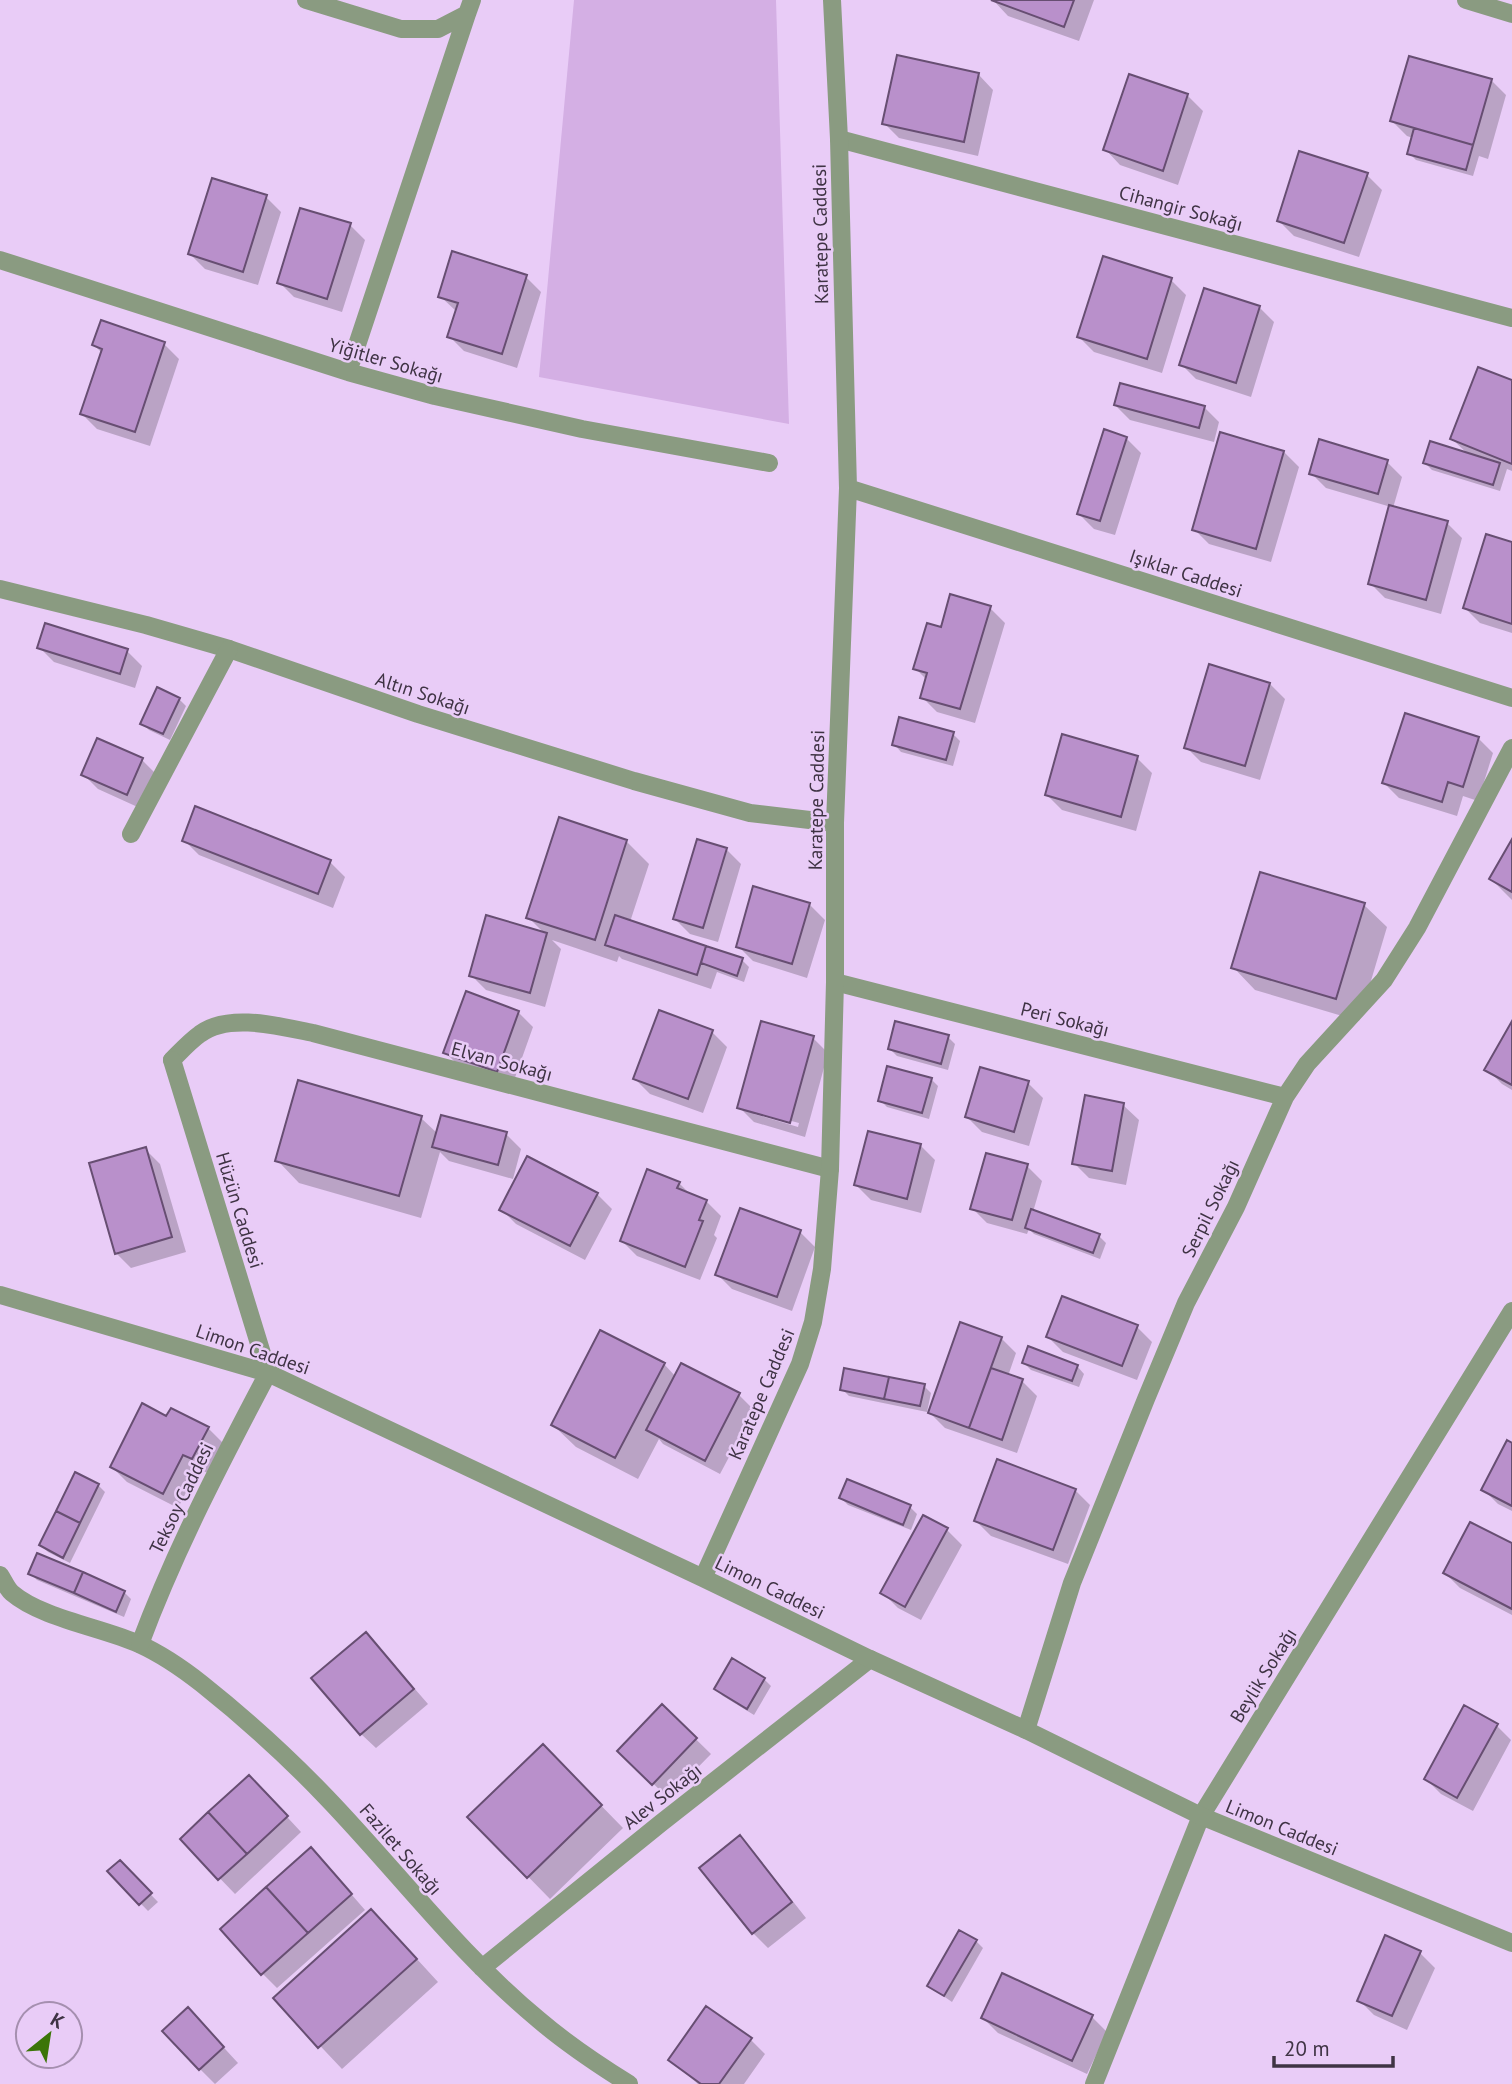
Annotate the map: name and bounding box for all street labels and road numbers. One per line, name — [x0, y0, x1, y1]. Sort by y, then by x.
street label: Karatepe Caddesi — [807, 164, 833, 304]
street label: Cihangir Sokağı — [1117, 180, 1245, 236]
street label: Yiğitler Sokağı — [326, 332, 446, 388]
street label: Işıklar Caddesi — [1126, 543, 1246, 603]
street label: Altın Sokağı — [373, 666, 473, 720]
street label: Karatepe Caddesi — [803, 730, 829, 870]
street label: Peri Sokağı — [1018, 996, 1112, 1042]
street label: Elvan Sokağı — [449, 1036, 555, 1086]
street label: Hüzün Caddesi — [211, 1149, 269, 1271]
street label: Serpil Sokağı — [1176, 1155, 1244, 1261]
street label: Limon Caddesi — [193, 1318, 313, 1380]
street label: Karatepe Caddesi — [723, 1325, 799, 1463]
street label: Teksoy Caddesi — [144, 1438, 218, 1558]
street label: Limon Caddesi — [711, 1550, 829, 1624]
street label: Beylik Sokağı — [1224, 1623, 1302, 1727]
street label: Alev Sokağı — [618, 1758, 706, 1834]
street label: Limon Caddesi — [1222, 1794, 1342, 1860]
street label: Fazilet Sokağı — [355, 1798, 447, 1900]

